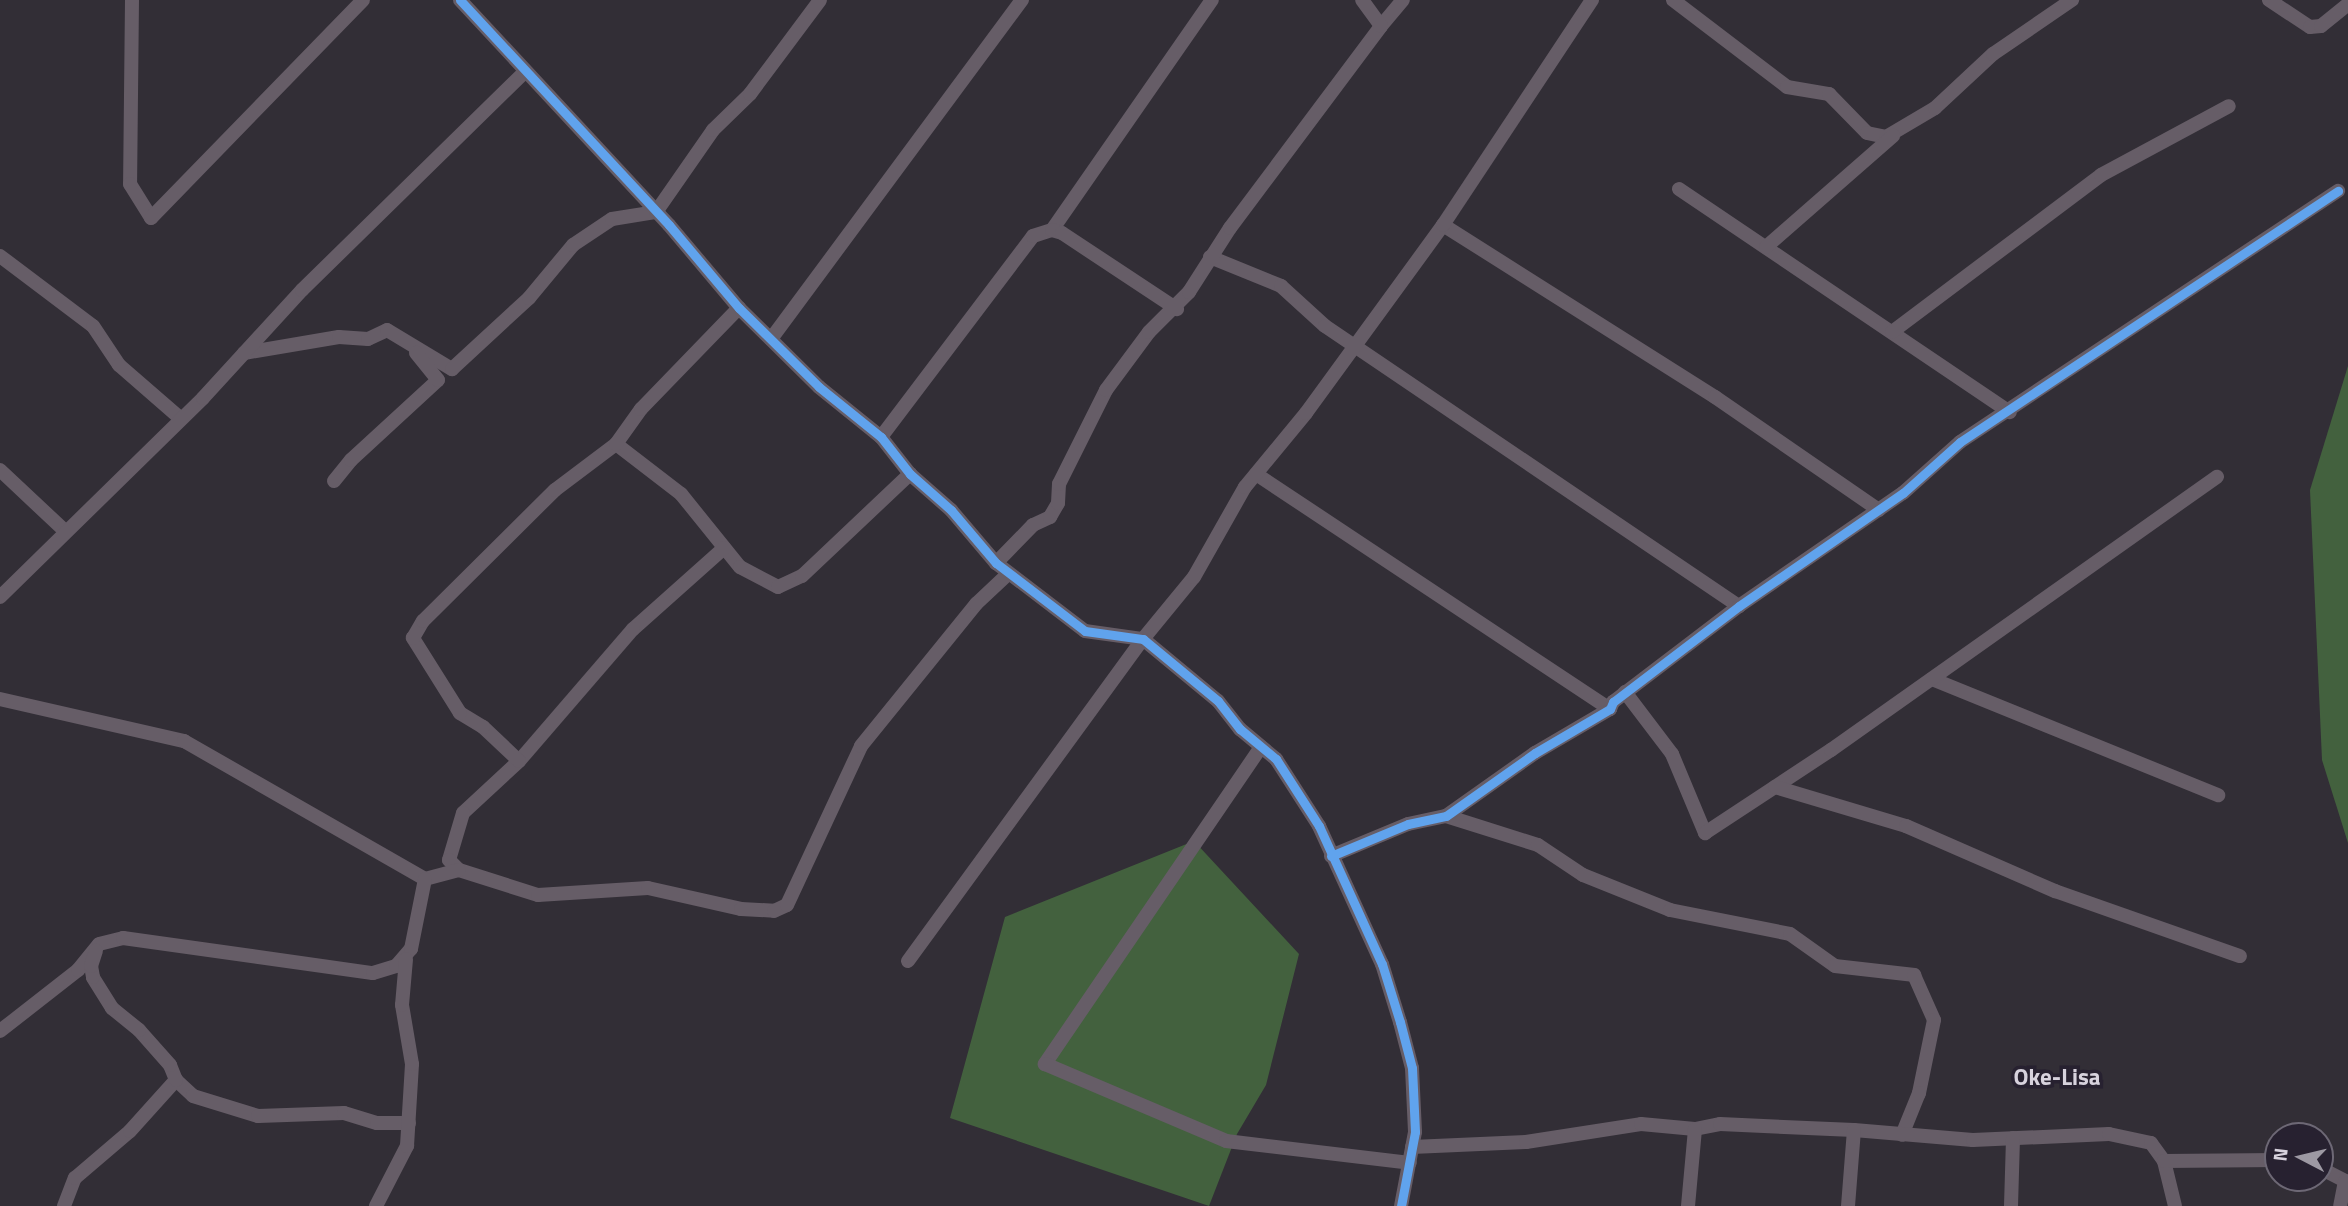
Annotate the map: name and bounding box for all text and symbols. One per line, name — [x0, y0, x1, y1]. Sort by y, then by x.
district label: Oke-Lisa — [2013, 1063, 2101, 1091]
north arrow — [2264, 1122, 2334, 1192]
text: N — [2264, 1146, 2295, 1163]

